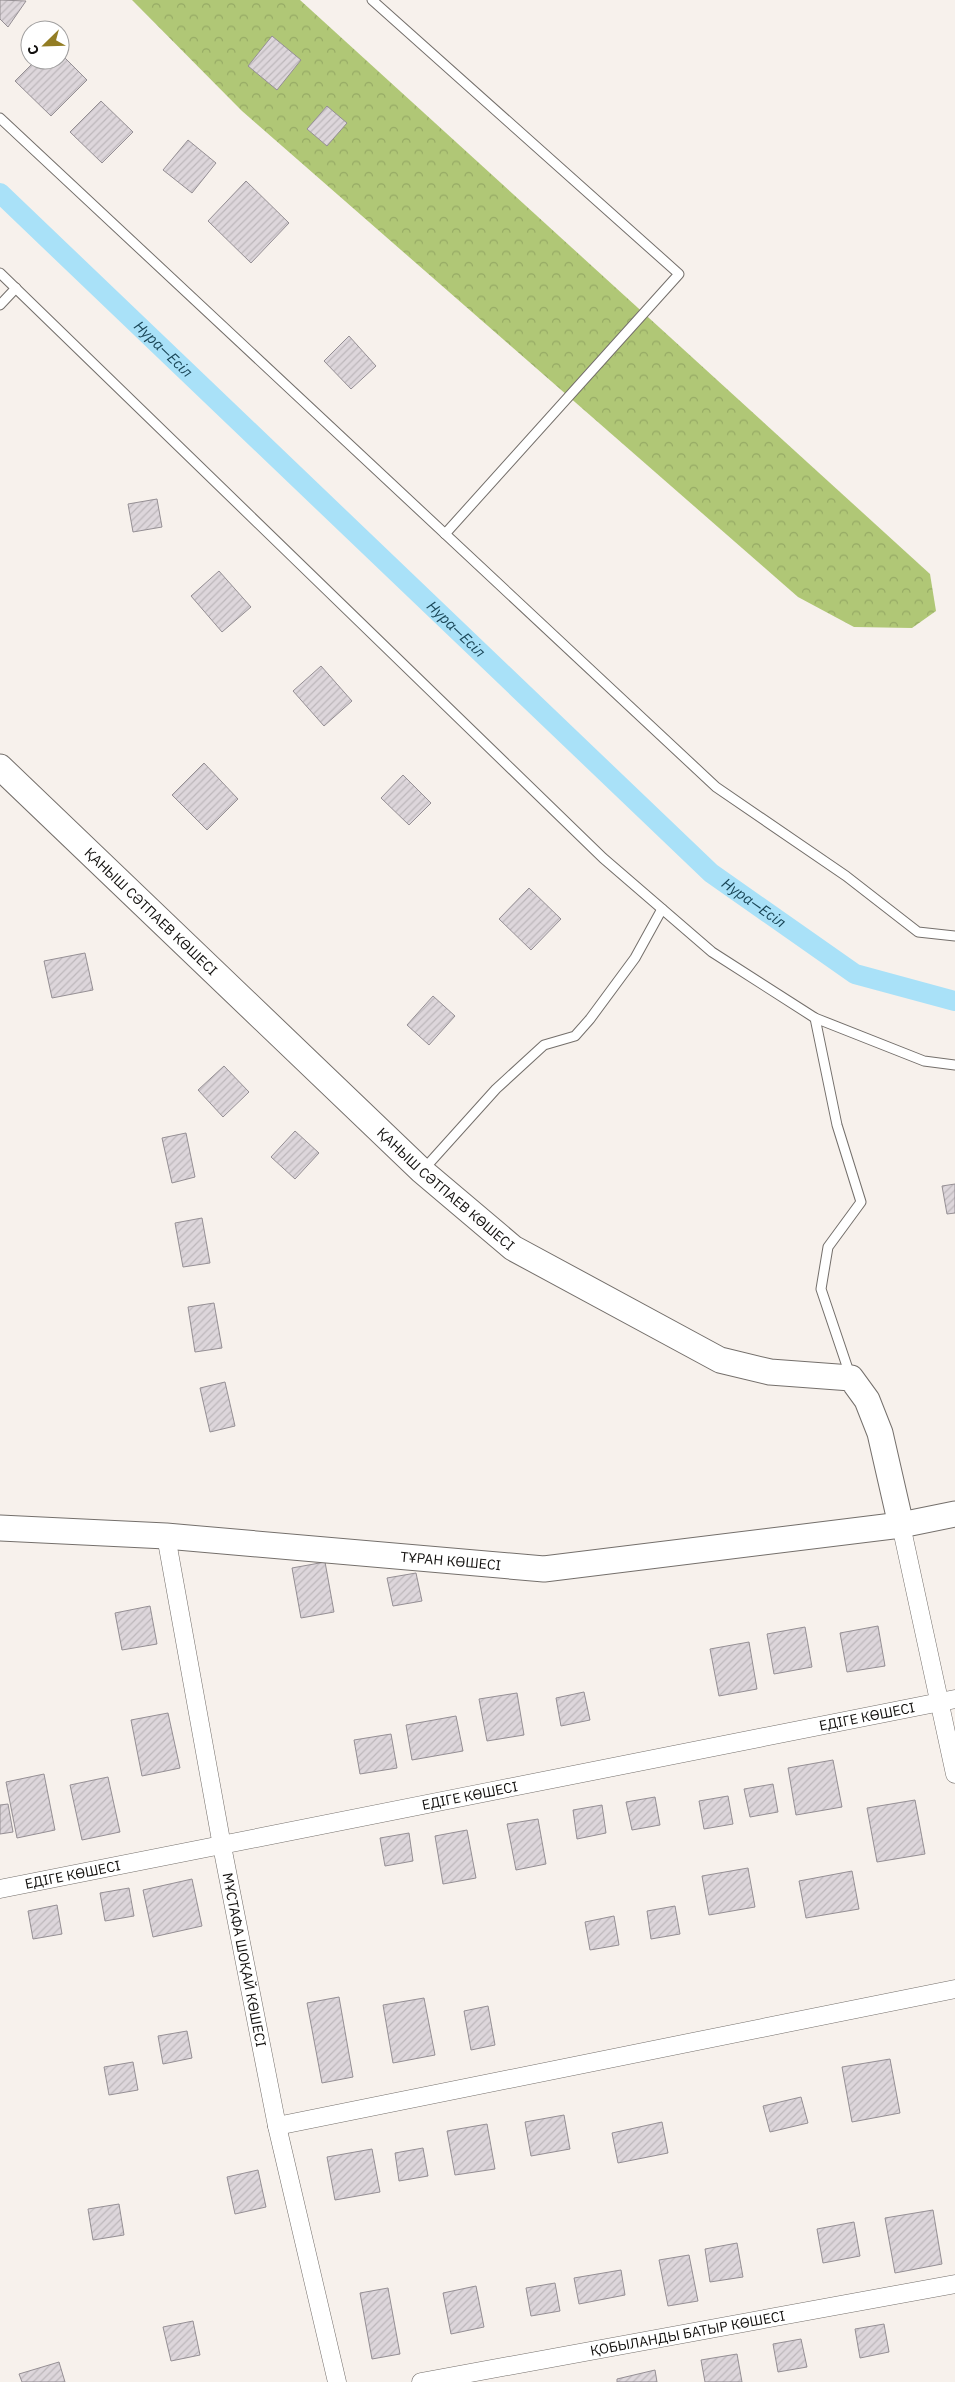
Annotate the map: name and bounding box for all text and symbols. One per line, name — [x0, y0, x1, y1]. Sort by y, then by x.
north arrow — [20, 20, 70, 70]
text: С — [23, 42, 43, 58]
water label: Нура—Есіл — [130, 316, 197, 381]
water label: Нура—Есіл — [423, 596, 490, 661]
street label: ҚАНЫШ СӘТПАЕВ КӨШЕСІ — [81, 844, 221, 979]
water label: Нура—Есіл — [718, 874, 790, 932]
street label: ҚАНЫШ СӘТПАЕВ КӨШЕСІ — [373, 1124, 518, 1254]
street label: ТҰРАН КӨШЕСІ — [400, 1547, 502, 1574]
street label: ЕДІГЕ КӨШЕСІ — [818, 1698, 916, 1735]
street label: ЕДІГЕ КӨШЕСІ — [420, 1777, 519, 1814]
street label: ЕДІГЕ КӨШЕСІ — [23, 1856, 122, 1893]
street label: МҰСТАФА ШОҚАЙ КӨШЕСІ — [218, 1871, 270, 2048]
street label: ҚОБЫЛАНДЫ БАТЫР КӨШЕСІ — [589, 2306, 786, 2360]

